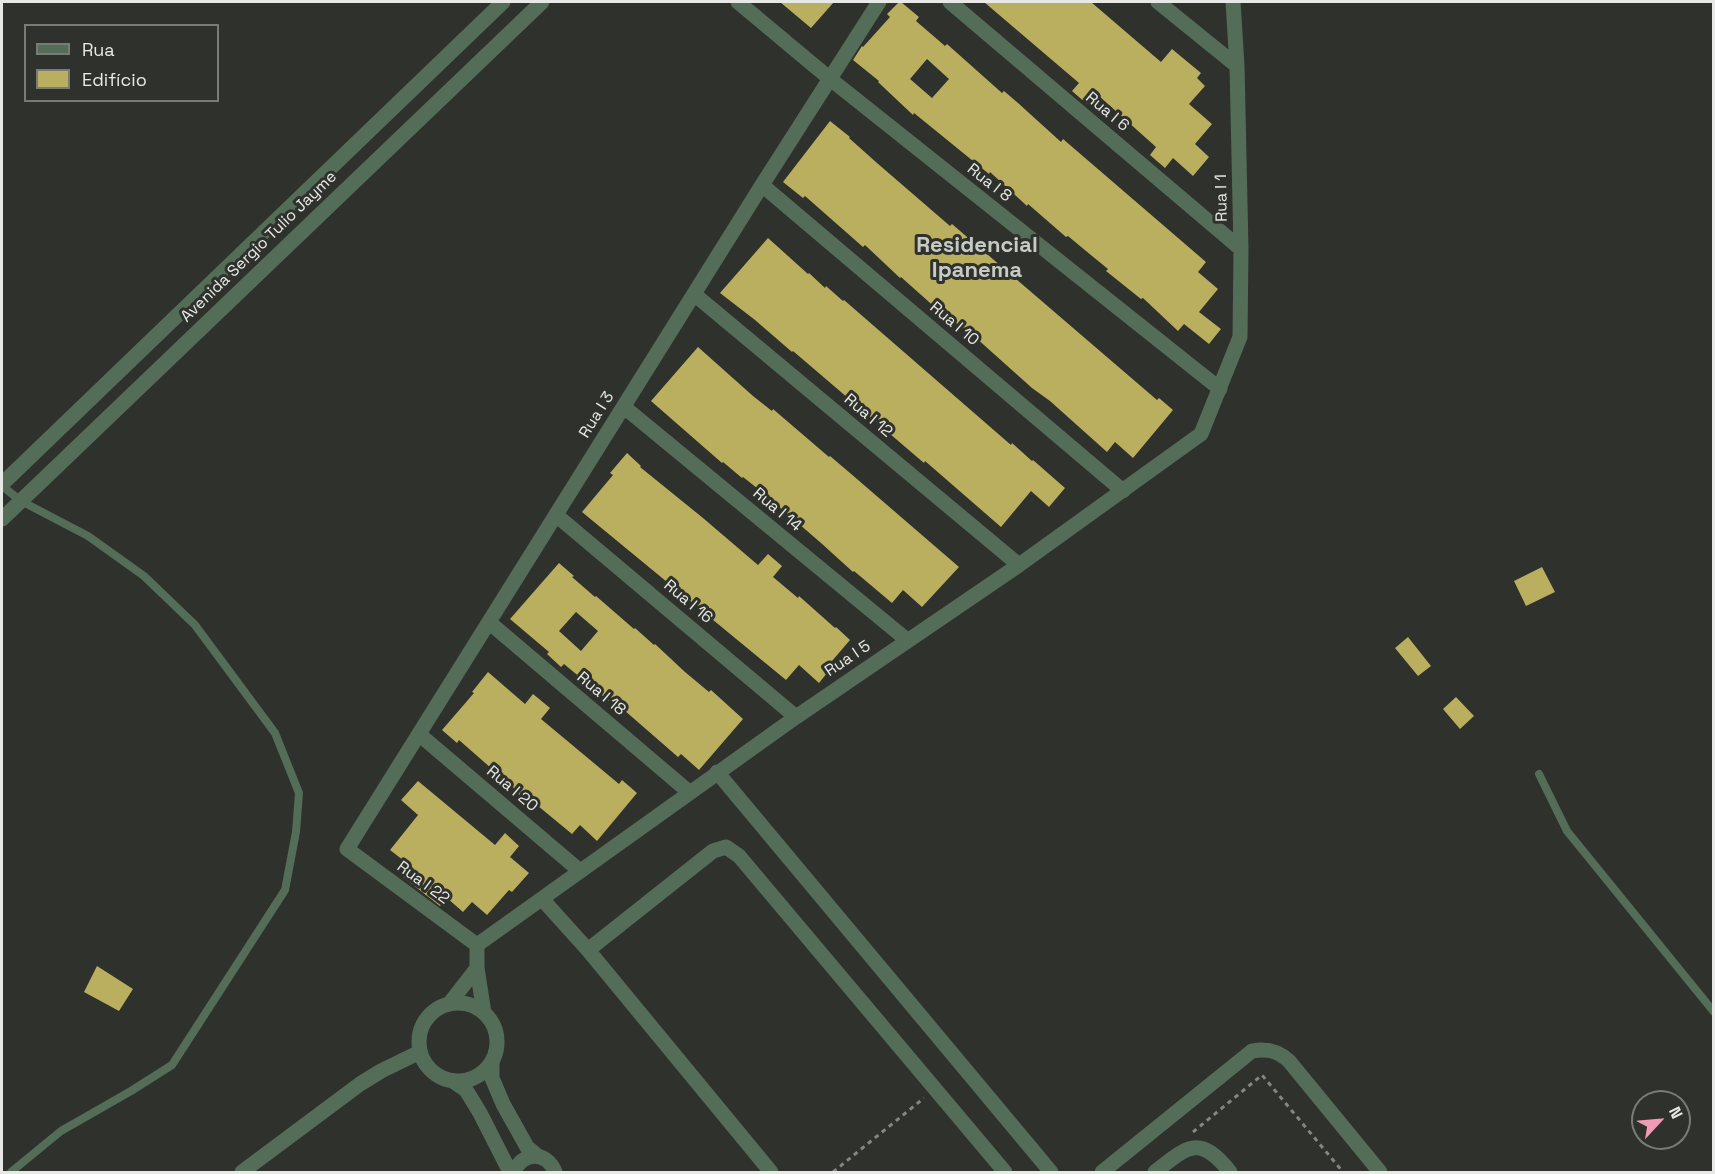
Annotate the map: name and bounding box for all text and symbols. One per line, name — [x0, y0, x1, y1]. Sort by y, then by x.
legend — [24, 24, 219, 102]
text: Rua — [82, 38, 115, 61]
text: Edifício — [82, 68, 147, 91]
street label: Rua I 6 — [1081, 88, 1133, 136]
street label: Rua I 8 — [963, 160, 1015, 206]
street label: Avenida Sergio Tulio Jayme — [177, 167, 341, 327]
street label: Rua I 1 — [1212, 174, 1232, 222]
district label: Residencial Ipanema — [916, 233, 1038, 284]
street label: Rua I 10 — [926, 298, 982, 350]
street label: Rua I 3 — [575, 388, 619, 442]
street label: Rua I 12 — [840, 390, 896, 442]
street label: Rua I 14 — [749, 484, 805, 536]
street label: Rua I 16 — [660, 576, 716, 628]
street label: Rua I 5 — [822, 637, 874, 681]
street label: Rua I 18 — [573, 668, 629, 720]
street label: Rua I 20 — [482, 762, 542, 816]
street label: Rua I 22 — [393, 857, 453, 909]
north arrow — [1631, 1090, 1691, 1150]
text: N — [1664, 1103, 1688, 1122]

